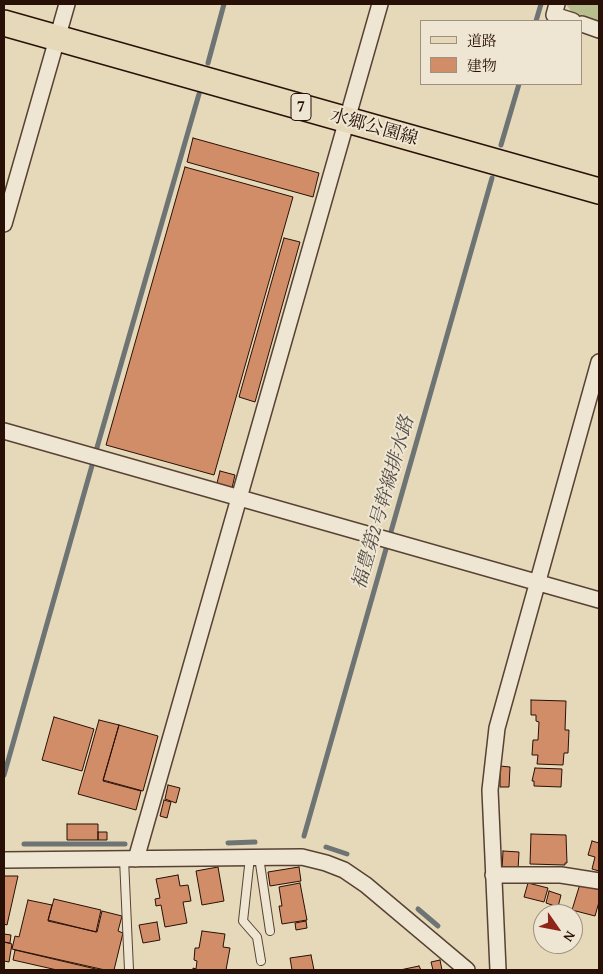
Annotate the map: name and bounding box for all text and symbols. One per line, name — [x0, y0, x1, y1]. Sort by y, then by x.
legend — [420, 20, 583, 85]
text: 道路 — [467, 30, 497, 51]
text: 建物 — [467, 55, 497, 76]
road number: 7 — [291, 94, 311, 120]
street label: 水郷公園線 — [328, 105, 420, 151]
water label: 福豊第2号幹線排水路 — [348, 414, 420, 592]
north arrow — [533, 904, 583, 954]
text: N — [559, 927, 581, 946]

